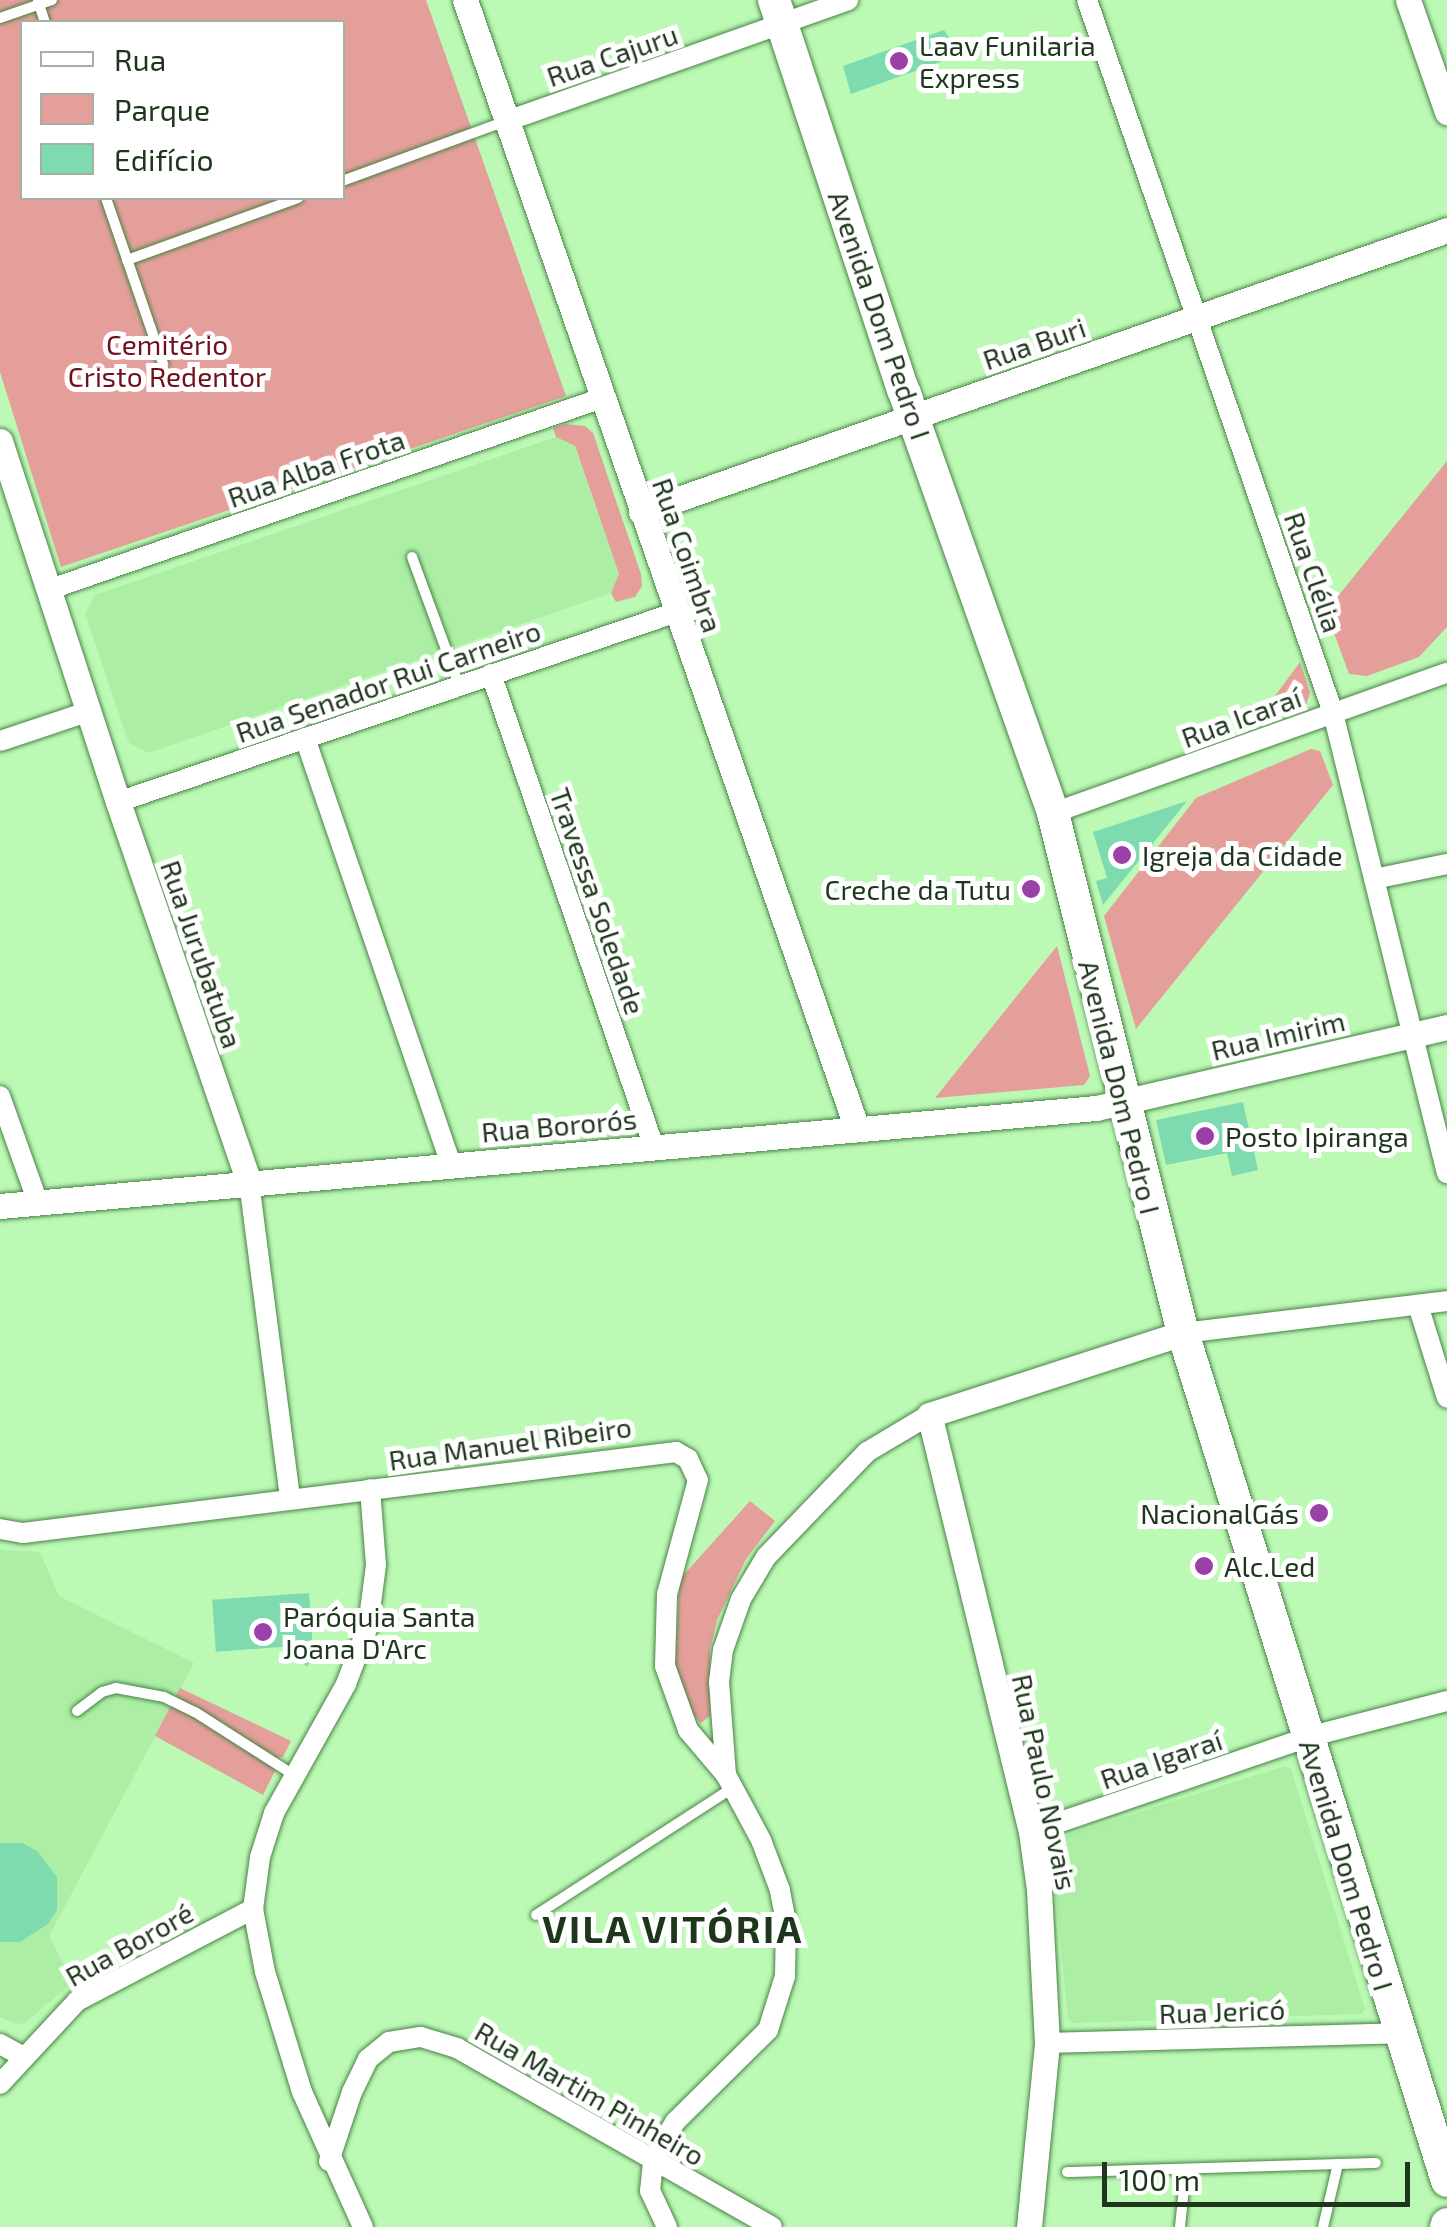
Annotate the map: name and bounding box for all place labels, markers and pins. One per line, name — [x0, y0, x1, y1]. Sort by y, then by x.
place label: Laav Funilaria Express — [919, 28, 1096, 94]
marker: Laav Funilaria Express — [888, 50, 910, 72]
place label: Igreja da Cidade — [1142, 838, 1343, 872]
marker: Igreja da Cidade — [1111, 844, 1133, 866]
place label: Creche da Tutu — [824, 872, 1011, 906]
marker: Creche da Tutu — [1020, 878, 1042, 900]
place label: Posto Ipiranga — [1225, 1119, 1409, 1153]
marker: Posto Ipiranga — [1194, 1125, 1216, 1147]
place label: NacionalGás — [1140, 1496, 1299, 1530]
marker: NacionalGás — [1308, 1502, 1330, 1524]
place label: Alc.Led — [1224, 1549, 1315, 1583]
marker: Alc.Led — [1193, 1555, 1215, 1577]
place label: Paróquia Santa Joana D'Arc — [283, 1599, 475, 1665]
marker: Paróquia Santa Joana D'Arc — [252, 1621, 274, 1643]

